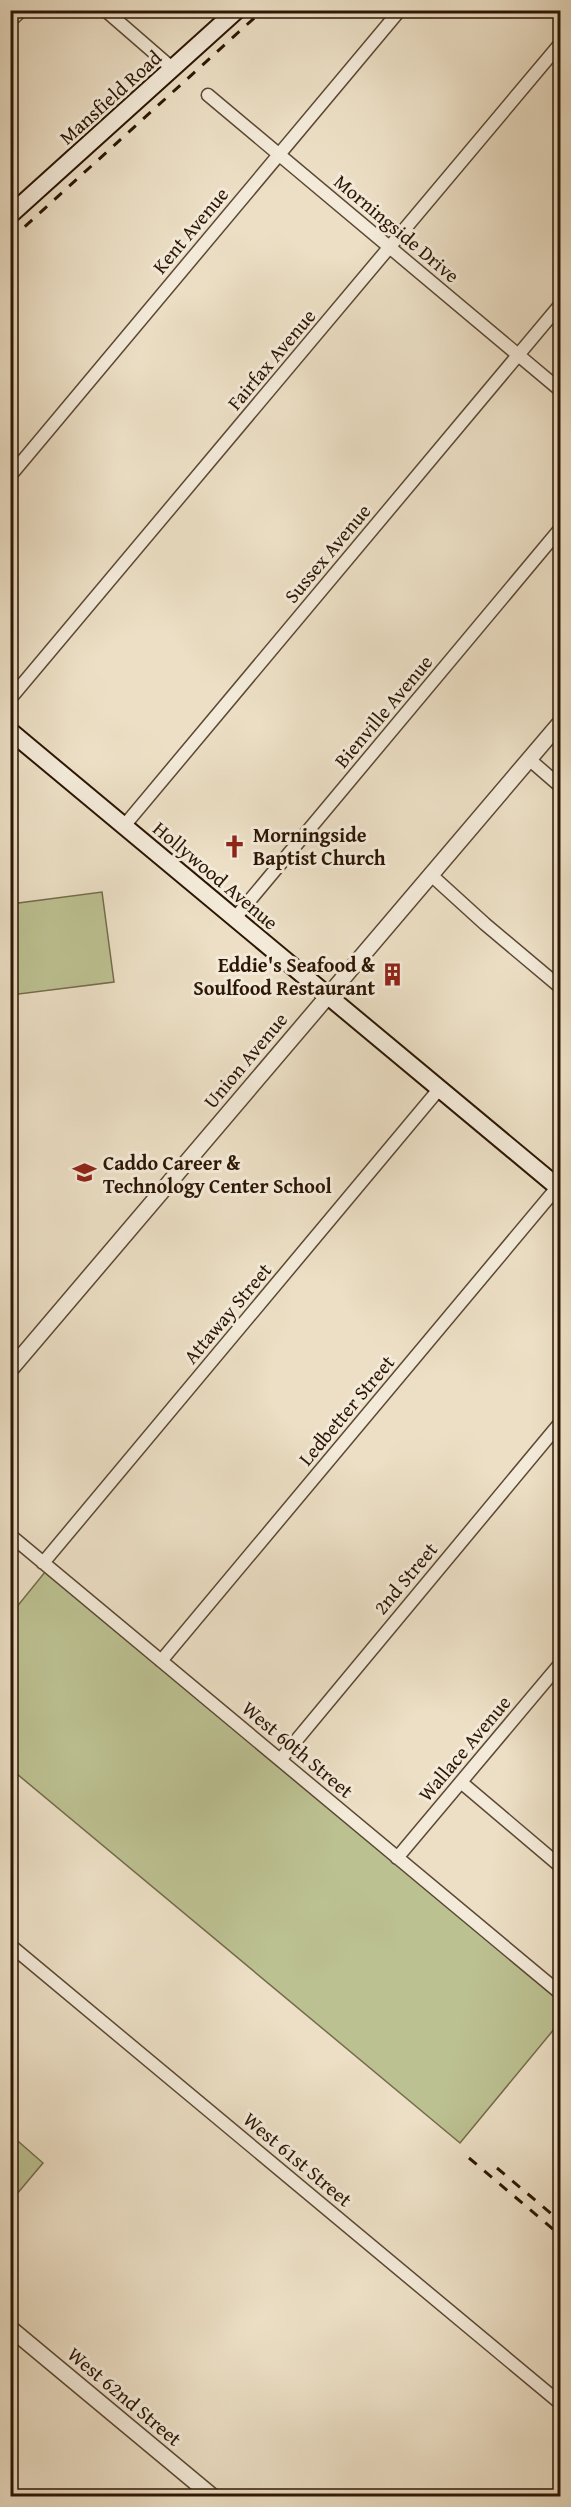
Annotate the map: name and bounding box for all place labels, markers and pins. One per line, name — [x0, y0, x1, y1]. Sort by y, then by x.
place label: Morningside Baptist Church — [253, 820, 386, 872]
church icon: Morningside Baptist Church — [222, 833, 248, 859]
place label: Eddie's Seafood & Soulfood Restaurant — [193, 950, 376, 1002]
building icon: Eddie's Seafood & Soulfood Restaurant — [380, 962, 406, 988]
place label: Caddo Career & Technology Center School — [103, 1148, 332, 1200]
school or university icon: Caddo Career & Technology Center School — [72, 1160, 98, 1186]

